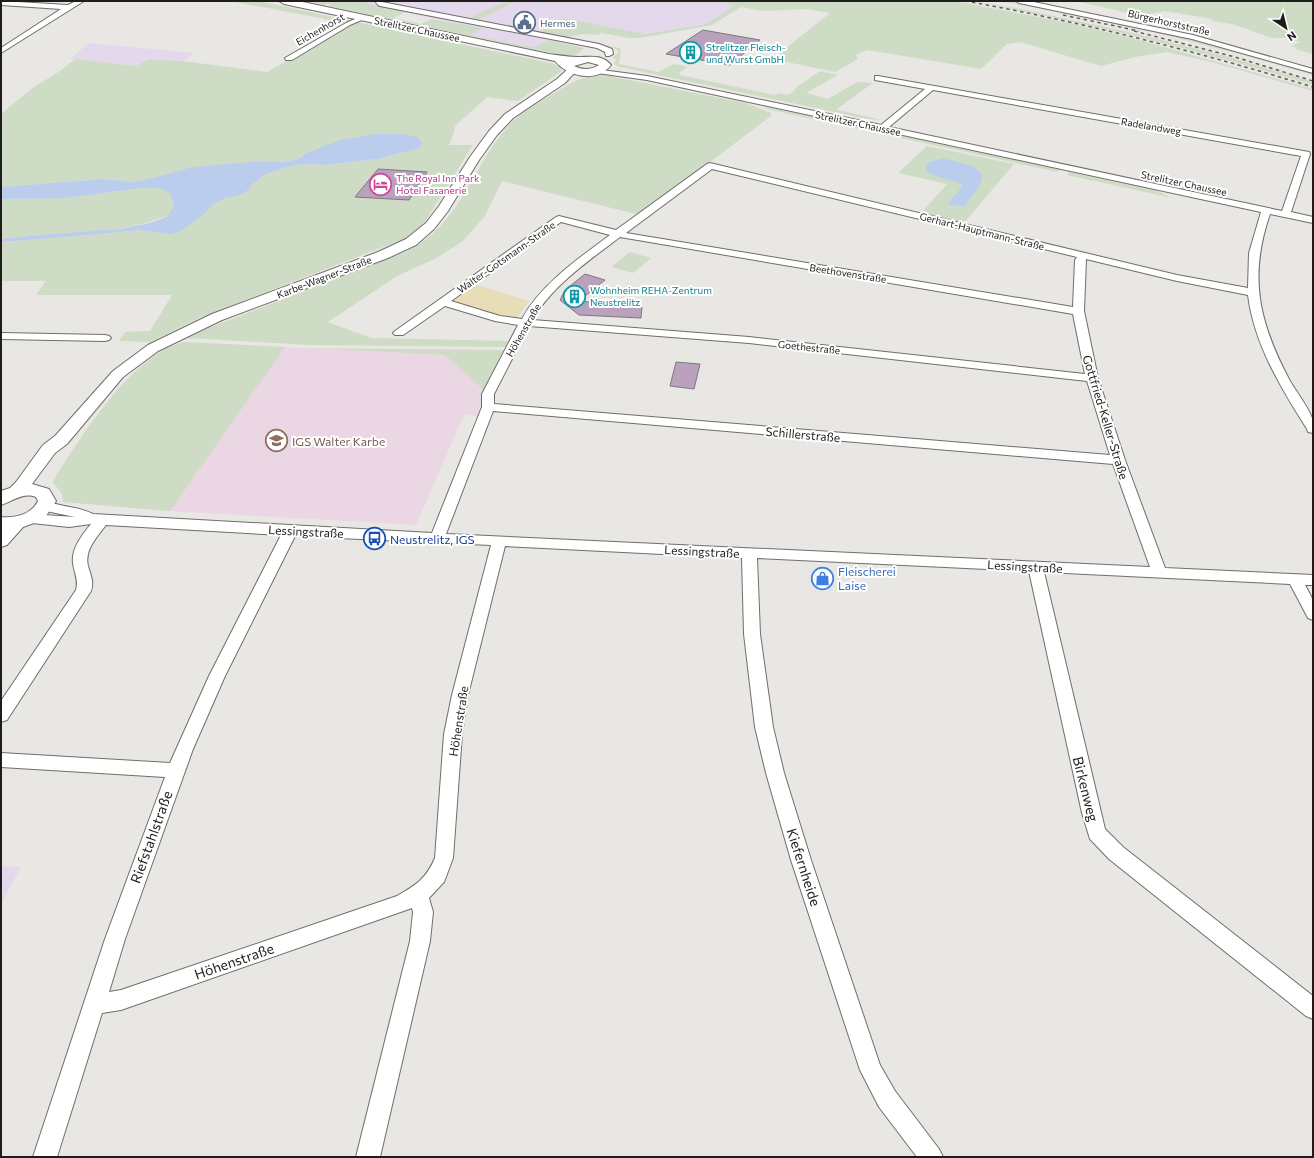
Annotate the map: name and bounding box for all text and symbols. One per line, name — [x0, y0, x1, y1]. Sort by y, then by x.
street label: Bürgerhorststraße — [1127, 7, 1211, 37]
north arrow — [1266, 8, 1306, 48]
street label: Eichenhorst — [293, 10, 347, 48]
public building icon: Hermes — [511, 10, 537, 36]
street label: Strelitzer Chaussee — [373, 14, 461, 44]
place label: Hermes — [540, 17, 576, 29]
text: N — [1285, 29, 1299, 44]
building icon: Strelitzer Fleisch- und Wurst GmbH — [678, 40, 704, 66]
place label: Strelitzer Fleisch- und Wurst GmbH — [706, 41, 786, 65]
street label: Strelitzer Chaussee — [814, 108, 902, 138]
street label: Radelandweg — [1120, 115, 1183, 137]
street label: Strelitzer Chaussee — [1140, 168, 1228, 198]
hotel icon: The Royal Inn Park Hotel Fasanerie — [367, 171, 393, 197]
place label: The Royal Inn Park Hotel Fasanerie — [396, 172, 480, 196]
street label: Gerhart-Hauptmann-Straße — [918, 210, 1046, 252]
street label: Walter-Gotsmann-Straße — [455, 219, 557, 295]
street label: Karbe-Wagner-Straße — [275, 253, 373, 301]
street label: Beethovenstraße — [809, 261, 887, 285]
building icon: Wohnheim REHA-Zentrum Neustrelitz — [562, 283, 588, 309]
place label: Wohnheim REHA-Zentrum Neustrelitz — [590, 284, 712, 308]
street label: Höhenstraße — [503, 301, 543, 359]
street label: Goethestraße — [777, 338, 841, 356]
street label: Gottfried-Keller-Straße — [1080, 353, 1132, 481]
street label: Schillerstraße — [765, 424, 841, 444]
school or university icon: IGS Walter Karbe — [263, 428, 289, 454]
place label: IGS Walter Karbe — [292, 434, 385, 448]
street label: Lessingstraße — [268, 522, 344, 540]
bus stop icon: Neustrelitz, IGS — [361, 526, 387, 552]
place label: Neustrelitz, IGS — [390, 532, 475, 546]
street label: Lessingstraße — [664, 542, 740, 560]
street label: Lessingstraße — [987, 557, 1063, 575]
place label: Fleischerei Laise — [838, 564, 896, 592]
shop icon: Fleischerei Laise — [809, 565, 835, 591]
street label: Höhenstraße — [446, 685, 470, 757]
street label: Birkenweg — [1070, 755, 1102, 824]
street label: Riefstahlstraße — [126, 788, 176, 886]
street label: Kiefernheide — [783, 826, 825, 908]
street label: Höhenstraße — [192, 939, 276, 983]

